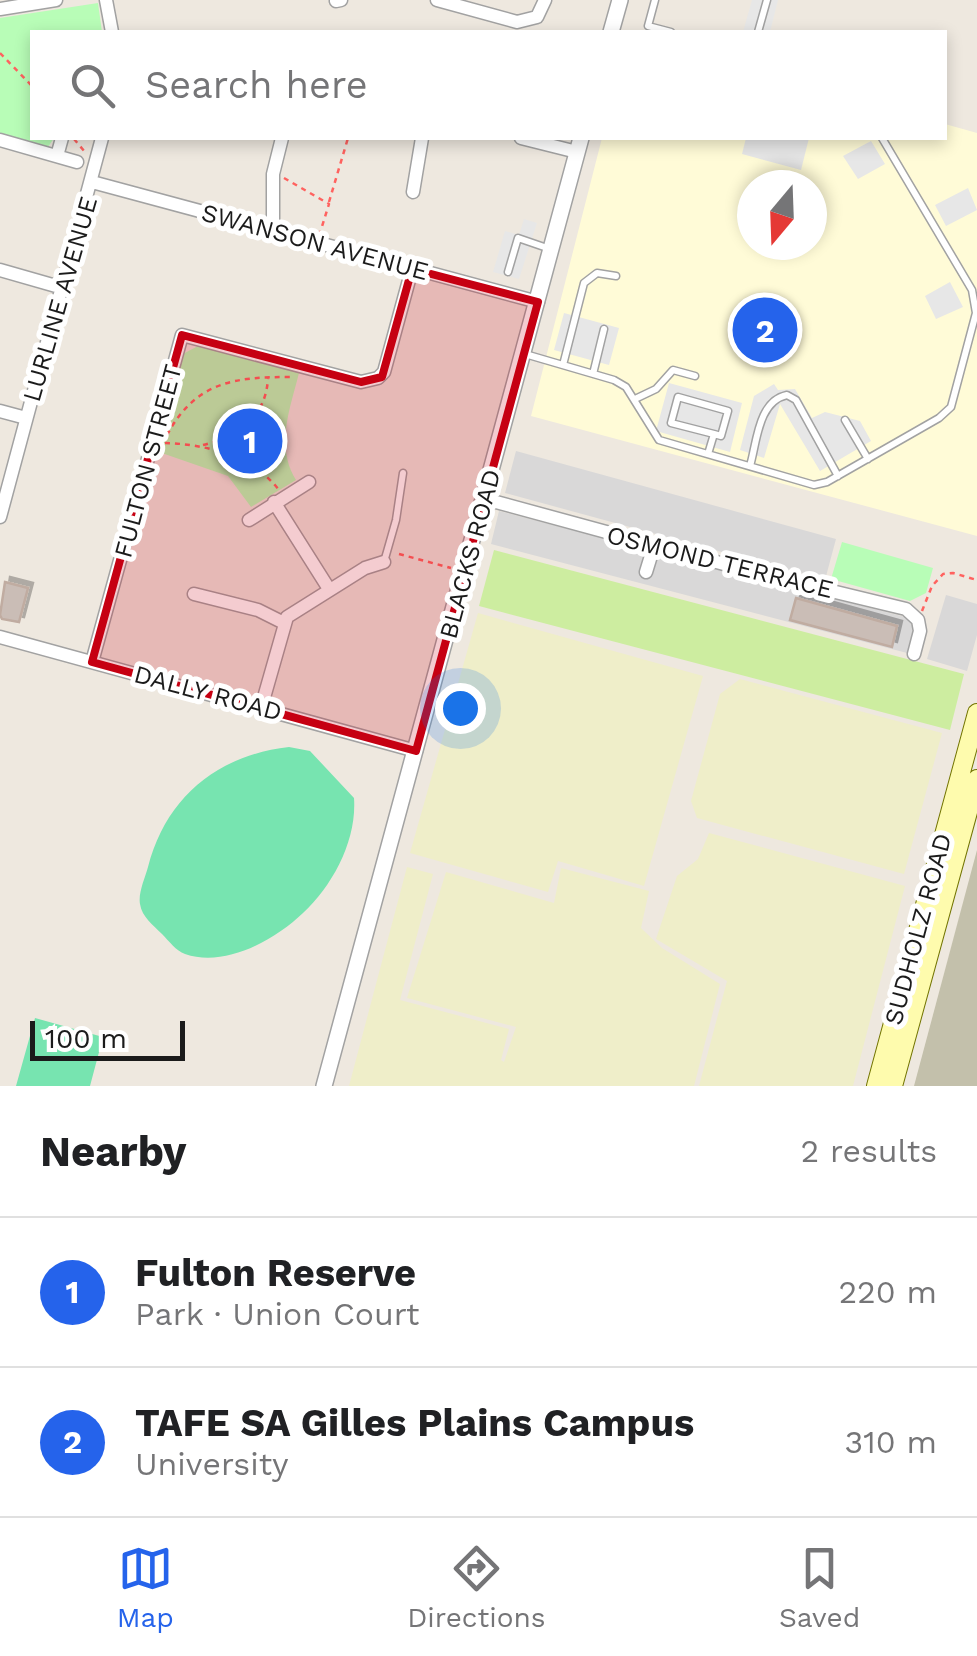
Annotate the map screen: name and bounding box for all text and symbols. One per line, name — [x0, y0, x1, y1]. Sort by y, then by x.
search box — [30, 30, 947, 140]
icon: search — [65, 58, 120, 113]
text: Search here — [145, 63, 368, 107]
north arrow — [737, 170, 827, 260]
street label: LURLINE AVENUE — [17, 193, 103, 405]
street label: SWANSON AVENUE — [198, 198, 432, 286]
pin: 2 — [732, 292, 798, 368]
street label: FULTON STREET — [108, 361, 188, 561]
pin: 1 — [218, 404, 282, 478]
street label: BLACKS ROAD — [433, 466, 507, 642]
street label: OSMOND TERRACE — [604, 520, 836, 604]
street label: DALLY ROAD — [131, 659, 285, 727]
your location — [435, 683, 486, 734]
street label: SUDHOLZ ROAD — [878, 830, 958, 1028]
scale bar — [30, 1016, 185, 1060]
text: 100 m — [45, 1022, 127, 1055]
text: Nearby — [40, 1127, 187, 1176]
text: 2 results — [800, 1132, 937, 1170]
text: Fulton Reserve — [135, 1251, 416, 1295]
text: 1 — [66, 1273, 79, 1311]
text: 220 m — [838, 1273, 937, 1311]
text: Park · Union Court — [135, 1295, 419, 1333]
text: TAFE SA Gilles Plains Campus — [135, 1401, 694, 1445]
text: 2 — [63, 1423, 82, 1461]
text: 310 m — [845, 1423, 937, 1461]
text: University — [135, 1445, 289, 1483]
tab: Map — [117, 1541, 174, 1634]
tab: Directions — [407, 1541, 546, 1634]
tab: Saved — [779, 1541, 860, 1634]

